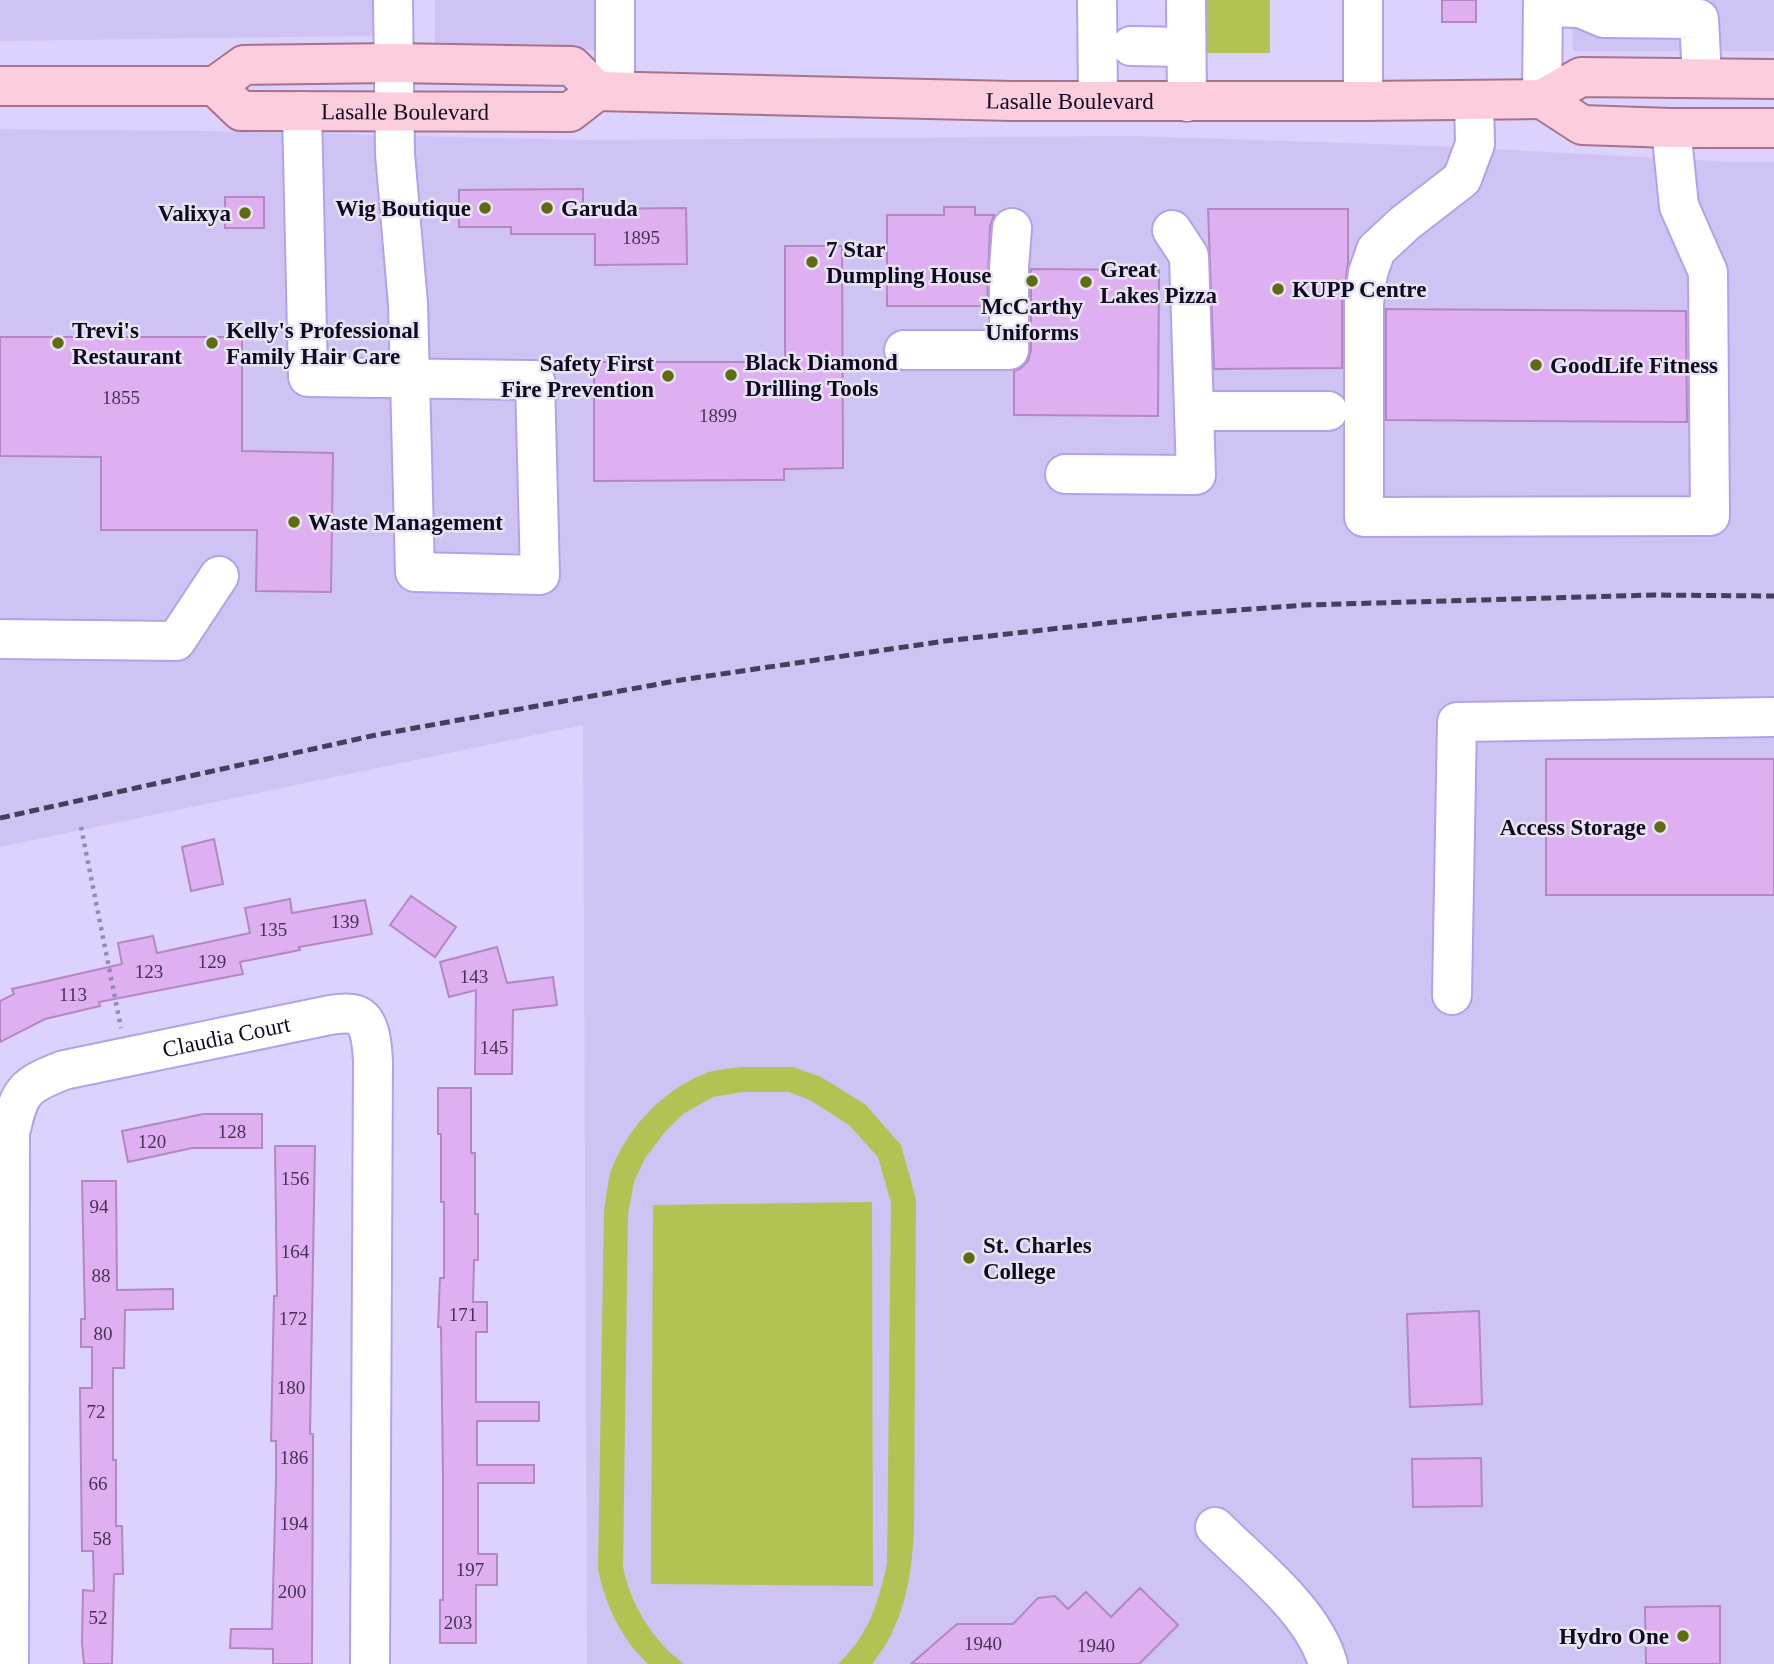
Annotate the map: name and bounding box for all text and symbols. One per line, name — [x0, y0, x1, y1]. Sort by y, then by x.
street label: Lasalle Boulevard — [985, 88, 1154, 114]
street label: Lasalle Boulevard — [321, 99, 489, 125]
place label: Wig Boutique — [335, 196, 471, 221]
place label: Garuda — [561, 196, 638, 221]
marker: Wig Boutique — [477, 200, 493, 216]
marker: Garuda — [539, 200, 555, 216]
place label: Valixya — [158, 201, 231, 226]
marker: Valixya — [237, 205, 253, 221]
house number: 1895 — [622, 227, 660, 248]
place label: 7 Star Dumpling House — [826, 237, 992, 288]
marker: 7 Star Dumpling House — [804, 254, 820, 270]
place label: Great Lakes Pizza — [1100, 257, 1217, 308]
marker: McCarthy Uniforms — [1024, 273, 1040, 289]
marker: Great Lakes Pizza — [1078, 274, 1094, 290]
place label: KUPP Centre — [1292, 277, 1426, 302]
marker: KUPP Centre — [1270, 281, 1286, 297]
place label: McCarthy Uniforms — [981, 294, 1084, 345]
place label: Trevi's Restaurant — [72, 318, 182, 369]
place label: Kelly's Professional Family Hair Care — [226, 318, 419, 369]
marker: Trevi's Restaurant — [50, 335, 66, 351]
marker: Kelly's Professional Family Hair Care — [204, 335, 220, 351]
place label: Black Diamond Drilling Tools — [745, 350, 898, 401]
place label: Safety First Fire Prevention — [501, 351, 654, 402]
place label: GoodLife Fitness — [1550, 353, 1718, 378]
marker: GoodLife Fitness — [1528, 357, 1544, 373]
marker: Black Diamond Drilling Tools — [723, 367, 739, 383]
marker: Safety First Fire Prevention — [660, 368, 676, 384]
house number: 1855 — [102, 387, 140, 408]
house number: 1899 — [699, 405, 737, 426]
place label: Waste Management — [308, 510, 503, 535]
marker: Waste Management — [286, 514, 302, 530]
place label: Access Storage — [1500, 815, 1646, 840]
marker: Access Storage — [1652, 819, 1668, 835]
house number: 139 — [331, 911, 359, 932]
house number: 135 — [259, 919, 287, 940]
house number: 129 — [198, 951, 226, 972]
house number: 123 — [135, 961, 163, 982]
house number: 143 — [460, 966, 488, 987]
house number: 113 — [59, 984, 87, 1005]
street label: Claudia Court — [160, 1011, 293, 1062]
house number: 145 — [480, 1037, 508, 1058]
house number: 128 — [218, 1121, 246, 1142]
house number: 120 — [138, 1131, 166, 1152]
house number: 156 — [281, 1168, 309, 1189]
house number: 94 — [90, 1196, 109, 1217]
place label: St. Charles College — [983, 1233, 1092, 1284]
house number: 164 — [281, 1241, 310, 1262]
marker: St. Charles College — [961, 1250, 977, 1266]
house number: 88 — [92, 1265, 111, 1286]
house number: 171 — [449, 1304, 477, 1325]
house number: 172 — [279, 1308, 307, 1329]
house number: 80 — [94, 1323, 113, 1344]
house number: 180 — [277, 1377, 305, 1398]
house number: 72 — [87, 1401, 106, 1422]
house number: 186 — [280, 1447, 308, 1468]
house number: 66 — [89, 1473, 108, 1494]
house number: 194 — [280, 1513, 309, 1534]
house number: 58 — [93, 1528, 112, 1549]
house number: 197 — [456, 1559, 484, 1580]
house number: 200 — [278, 1581, 306, 1602]
house number: 52 — [89, 1607, 108, 1628]
house number: 203 — [444, 1612, 472, 1633]
place label: Hydro One — [1559, 1624, 1669, 1649]
marker: Hydro One — [1675, 1628, 1691, 1644]
house number: 1940 — [964, 1633, 1002, 1654]
house number: 1940 — [1077, 1635, 1115, 1656]

